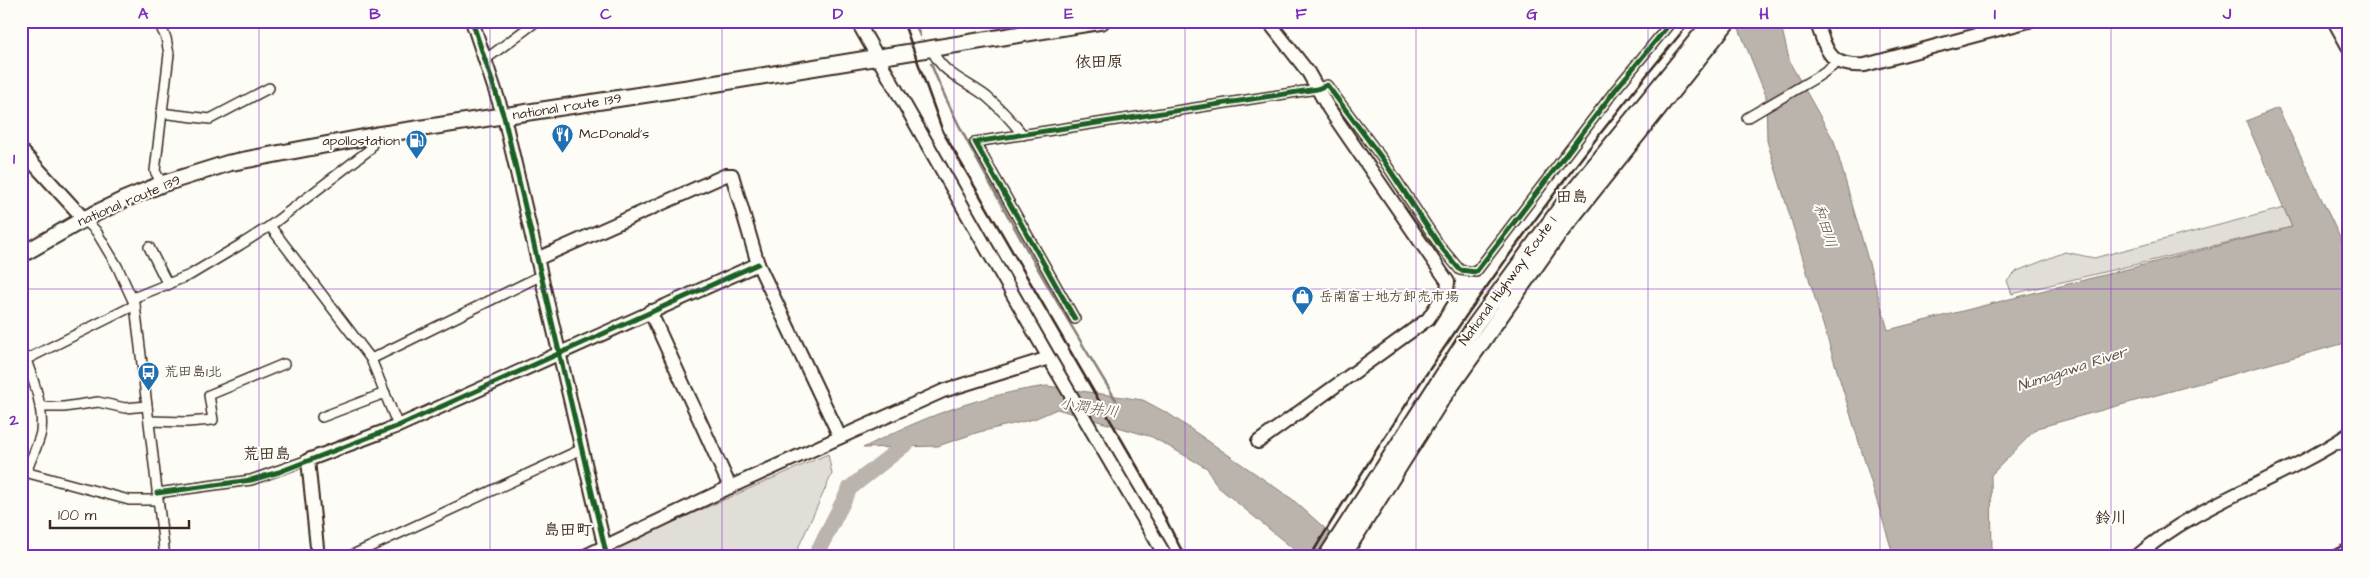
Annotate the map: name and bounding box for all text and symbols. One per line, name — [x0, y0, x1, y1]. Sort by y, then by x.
text: A — [138, 3, 149, 25]
text: B — [369, 3, 381, 25]
text: C — [600, 3, 612, 25]
text: D — [833, 3, 844, 25]
text: E — [1064, 3, 1074, 25]
text: F — [1295, 3, 1307, 25]
text: G — [1526, 3, 1538, 25]
text: H — [1759, 3, 1769, 25]
text: I — [1994, 3, 1996, 25]
text: J — [2222, 3, 2232, 25]
district label: 依田原 — [1075, 51, 1123, 73]
street label: national route 139 — [511, 89, 623, 125]
restaurant icon: McDonald's — [551, 122, 575, 153]
place label: McDonald's — [579, 124, 649, 144]
fuel station icon: apollostation — [404, 129, 428, 160]
place label: apollostation — [322, 131, 400, 151]
text: 1 — [13, 148, 16, 170]
street label: national route 139 — [74, 170, 184, 232]
district label: 田島 — [1556, 186, 1588, 208]
water label: 和田川 — [1808, 201, 1842, 251]
street label: National Highway Route 1 — [1454, 212, 1562, 350]
shop icon: 岳南富士地方卸売市場 — [1291, 285, 1315, 316]
place label: 岳南富士地方卸売市場 — [1319, 287, 1459, 307]
water label: Numagawa River — [2014, 341, 2132, 398]
bus stop icon: 荒田島1北 — [136, 360, 160, 391]
place label: 荒田島1北 — [164, 362, 222, 382]
water label: 小潤井川 — [1058, 393, 1120, 423]
text: 2 — [8, 409, 19, 431]
district label: 荒田島 — [243, 443, 291, 465]
scale bar — [50, 498, 189, 530]
text: 100 m — [58, 505, 97, 526]
district label: 鈴川 — [2095, 507, 2127, 529]
district label: 島田町 — [544, 519, 592, 541]

